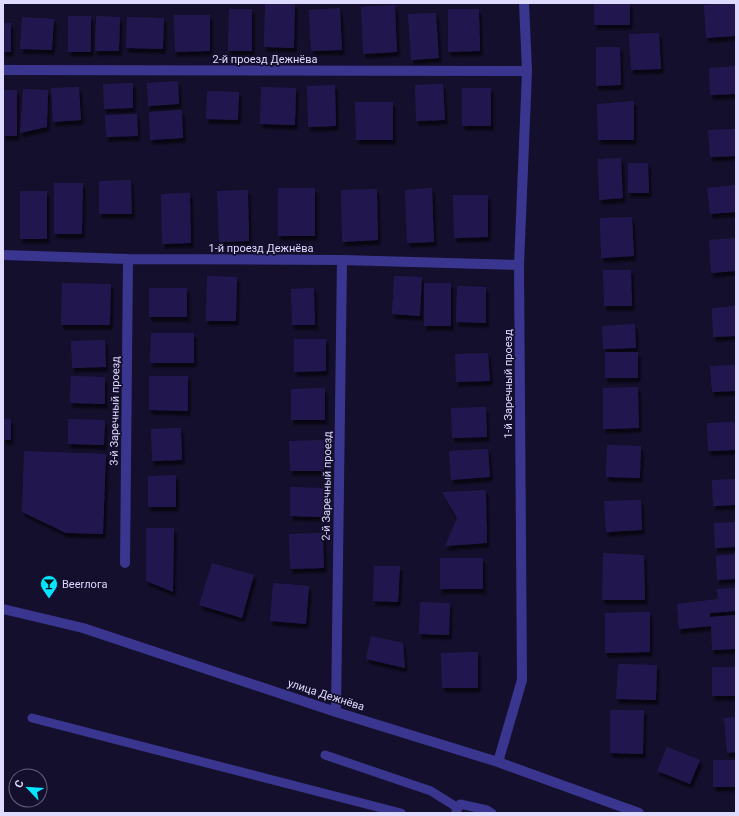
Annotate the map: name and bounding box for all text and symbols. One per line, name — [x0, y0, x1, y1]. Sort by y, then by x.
street label: 2-й проезд Дежнёва — [213, 53, 317, 66]
street label: 1-й проезд Дежнёва — [209, 242, 313, 255]
street label: 1-й Заречный проезд — [502, 329, 515, 439]
street label: 3-й Заречный проезд — [108, 356, 122, 466]
street label: 2-й Заречный проезд — [320, 431, 334, 541]
bar icon: Beerлога — [39, 574, 59, 599]
place label: Beerлога — [62, 578, 107, 591]
street label: улица Дежнёва — [286, 676, 366, 714]
north arrow — [8, 768, 48, 808]
text: С — [12, 778, 27, 790]

